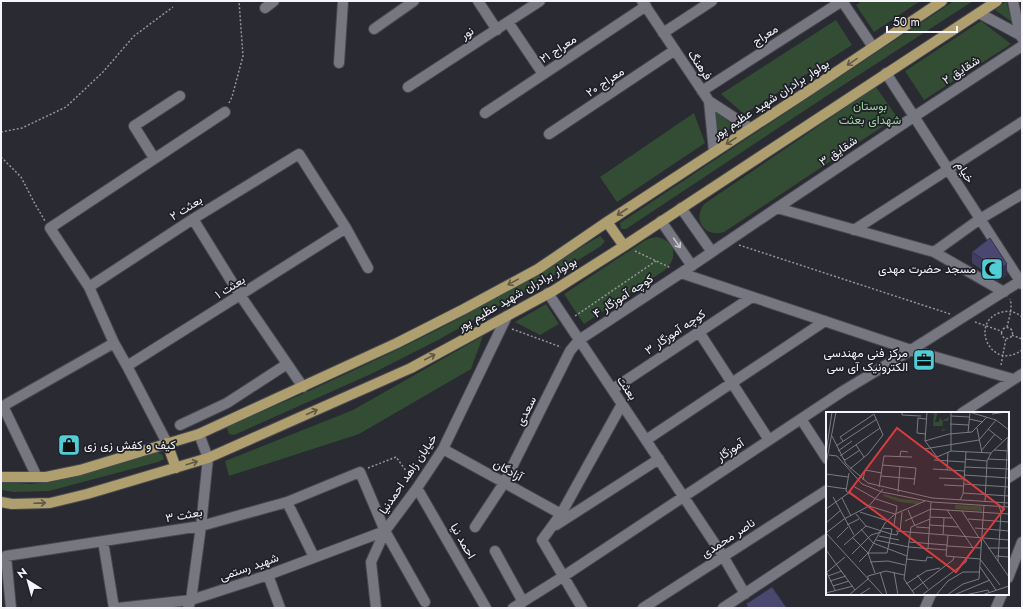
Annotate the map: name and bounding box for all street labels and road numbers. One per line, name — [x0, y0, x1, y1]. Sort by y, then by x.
street label: معراج — [748, 20, 782, 50]
street label: نور — [456, 22, 477, 45]
street label: معراج ۲۱ — [536, 30, 580, 68]
street label: فرهنگ — [683, 46, 717, 84]
street label: شقایق ۲ — [939, 51, 983, 89]
street label: بولوار برادران شهید عظیم‌ پور — [708, 55, 833, 144]
street label: معراج ۲۰ — [582, 63, 628, 101]
street label: شقایق ۳ — [815, 131, 861, 171]
street label: خیام — [951, 158, 979, 186]
street label: بعثت ۲ — [166, 191, 206, 225]
street label: بولوار برادران شهید عظیم‌ پور — [453, 252, 580, 336]
street label: کوچه آموزگار ۴ — [589, 270, 657, 322]
street label: بعثت ۱ — [211, 271, 249, 303]
street label: کوچه آموزگار ۳ — [641, 305, 709, 359]
street label: بعثت — [612, 372, 642, 404]
street label: سعدی — [511, 393, 541, 429]
street label: خیابان زاهد احمدنیا — [374, 430, 442, 518]
street label: آموزگار — [712, 433, 749, 466]
street label: آزادگان — [490, 455, 527, 486]
street label: بعثت ۳ — [164, 503, 204, 527]
street label: ناصر محمدی — [697, 514, 759, 562]
street label: احمد نیا — [446, 520, 480, 562]
street label: شهید رستمی — [217, 548, 281, 586]

